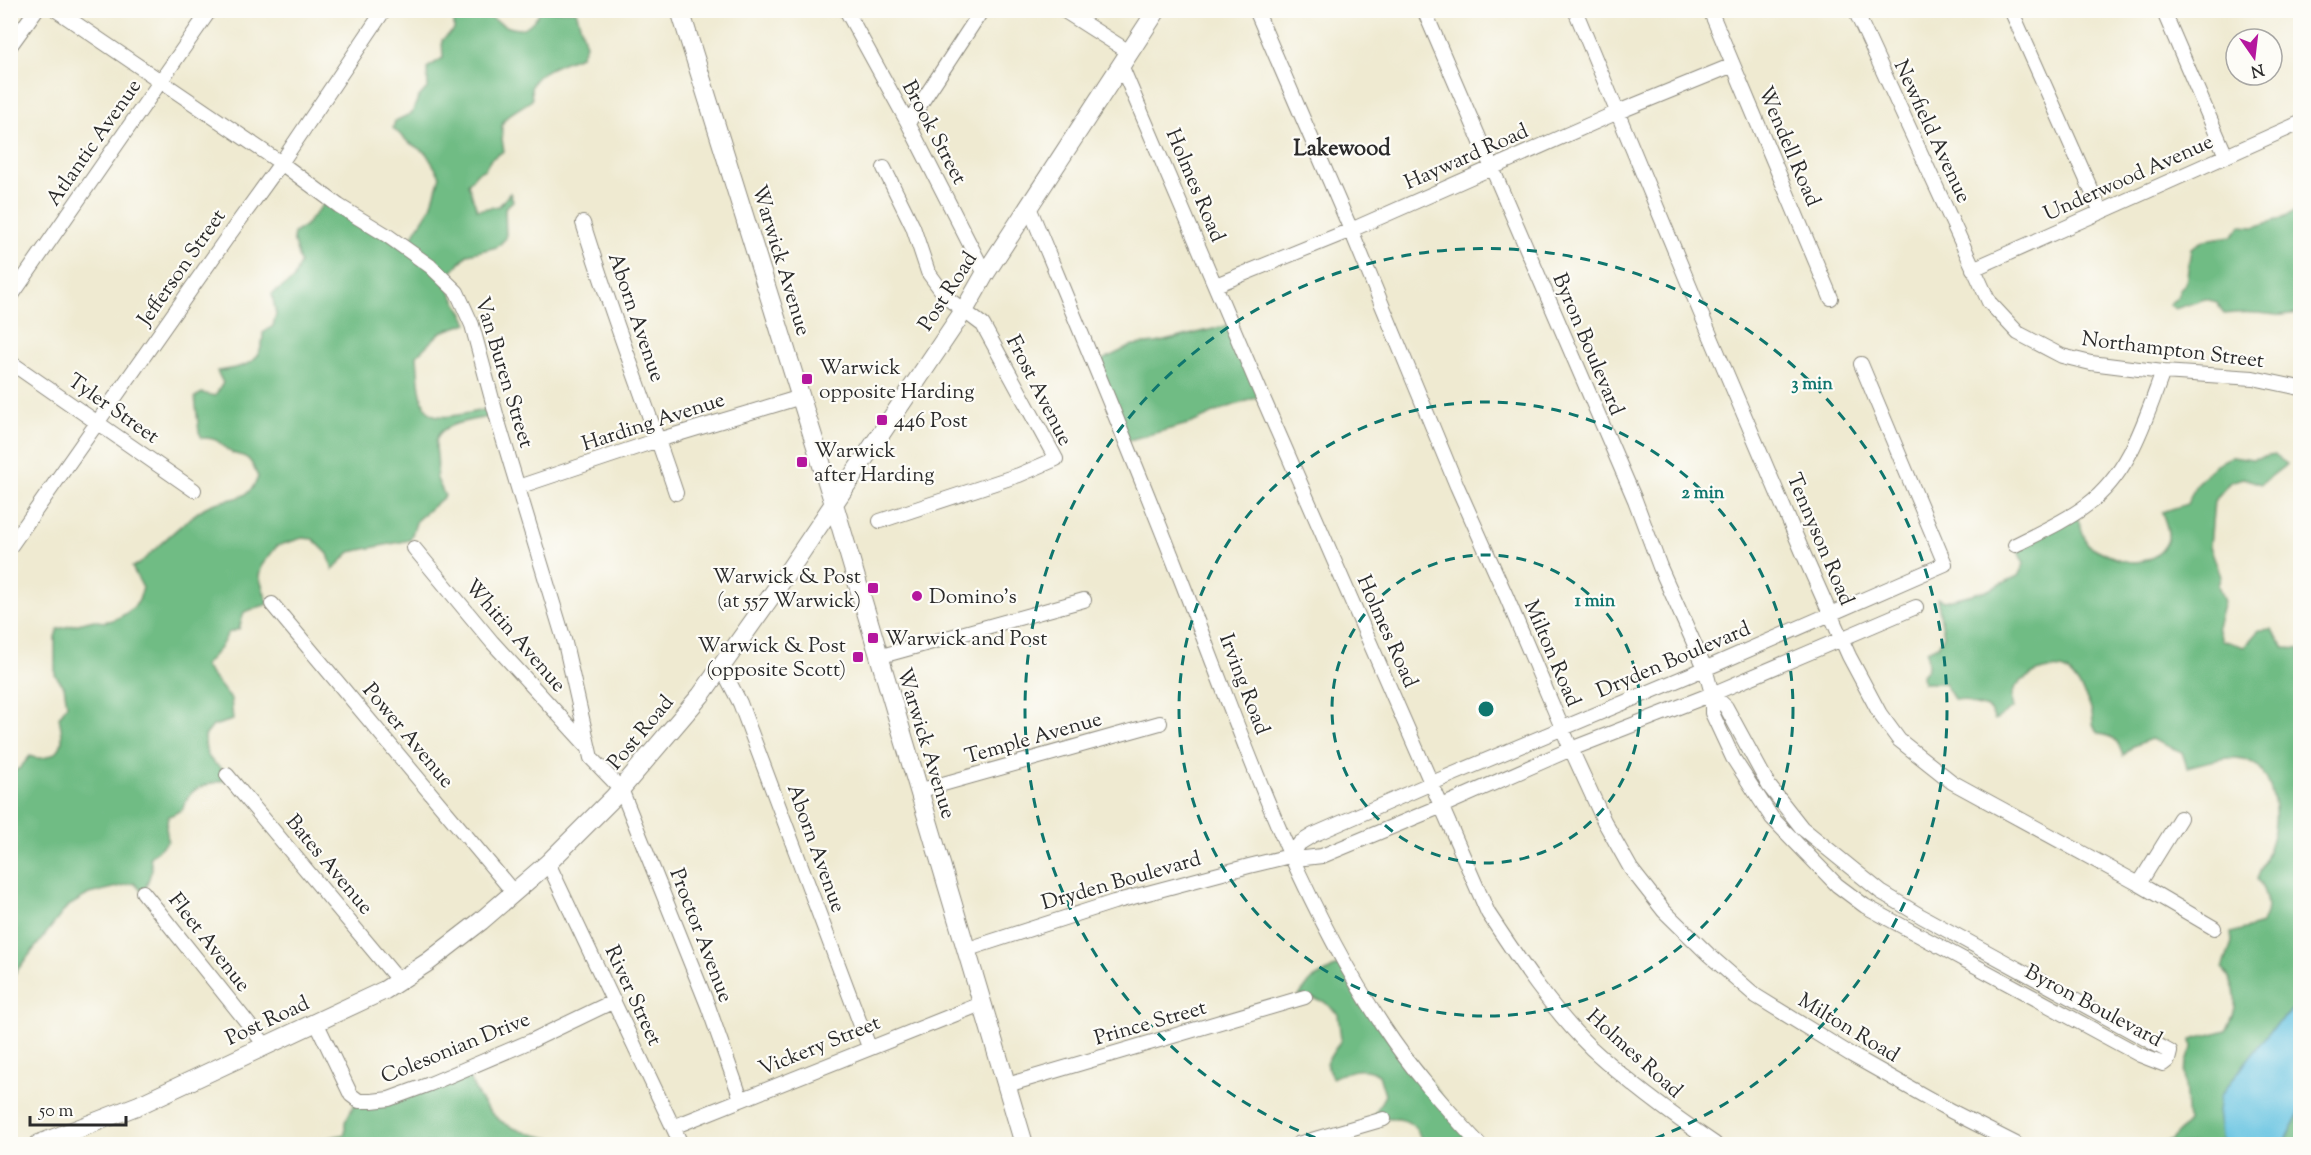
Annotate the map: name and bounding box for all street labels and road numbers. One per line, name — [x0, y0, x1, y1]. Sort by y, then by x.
street label: Newfield Avenue — [1885, 55, 1978, 208]
street label: Atlantic Avenue — [40, 74, 150, 213]
street label: Brook Street — [893, 76, 973, 190]
street label: Wendell Road — [1749, 82, 1827, 212]
street label: Hayward Road — [1400, 117, 1534, 199]
street label: Holmes Road — [1157, 124, 1232, 247]
street label: Underwood Avenue — [2039, 128, 2219, 230]
street label: Warwick Avenue — [743, 181, 817, 340]
street label: Jefferson Street — [131, 204, 234, 334]
street label: Post Road — [912, 246, 986, 338]
street label: Aborn Avenue — [599, 249, 671, 386]
street label: Byron Boulevard — [1544, 269, 1631, 421]
street label: Van Buren Street — [466, 293, 540, 452]
street label: Northampton Street — [2080, 325, 2266, 377]
street label: Frost Avenue — [997, 330, 1079, 452]
street label: Tyler Street — [61, 367, 165, 452]
street label: Harding Avenue — [578, 386, 729, 460]
street label: Tennyson Road — [1778, 469, 1861, 611]
street label: Holmes Road — [1348, 571, 1424, 693]
street label: Whitin Avenue — [457, 573, 572, 700]
street label: Milton Road — [1515, 596, 1587, 712]
street label: Dryden Boulevard — [1592, 615, 1756, 707]
street label: Irving Road — [1210, 630, 1276, 740]
street label: Warwick Avenue — [888, 664, 962, 823]
street label: Power Avenue — [354, 677, 460, 795]
street label: Post Road — [601, 689, 682, 777]
street label: Temple Avenue — [961, 705, 1106, 773]
street label: Aborn Avenue — [778, 780, 852, 917]
street label: Bates Avenue — [278, 809, 379, 922]
street label: Dryden Boulevard — [1038, 845, 1205, 919]
street label: Proctor Avenue — [661, 864, 739, 1007]
street label: Fleet Avenue — [160, 887, 257, 999]
street label: River Street — [596, 941, 669, 1051]
street label: Byron Boulevard — [2019, 958, 2167, 1056]
street label: Milton Road — [1792, 987, 1905, 1071]
street label: Post Road — [221, 989, 315, 1054]
street label: Prince Street — [1091, 994, 1210, 1054]
street label: Holmes Road — [1579, 1003, 1689, 1106]
street label: Colesonian Drive — [377, 1005, 535, 1092]
street label: Vickery Street — [754, 1009, 885, 1085]

